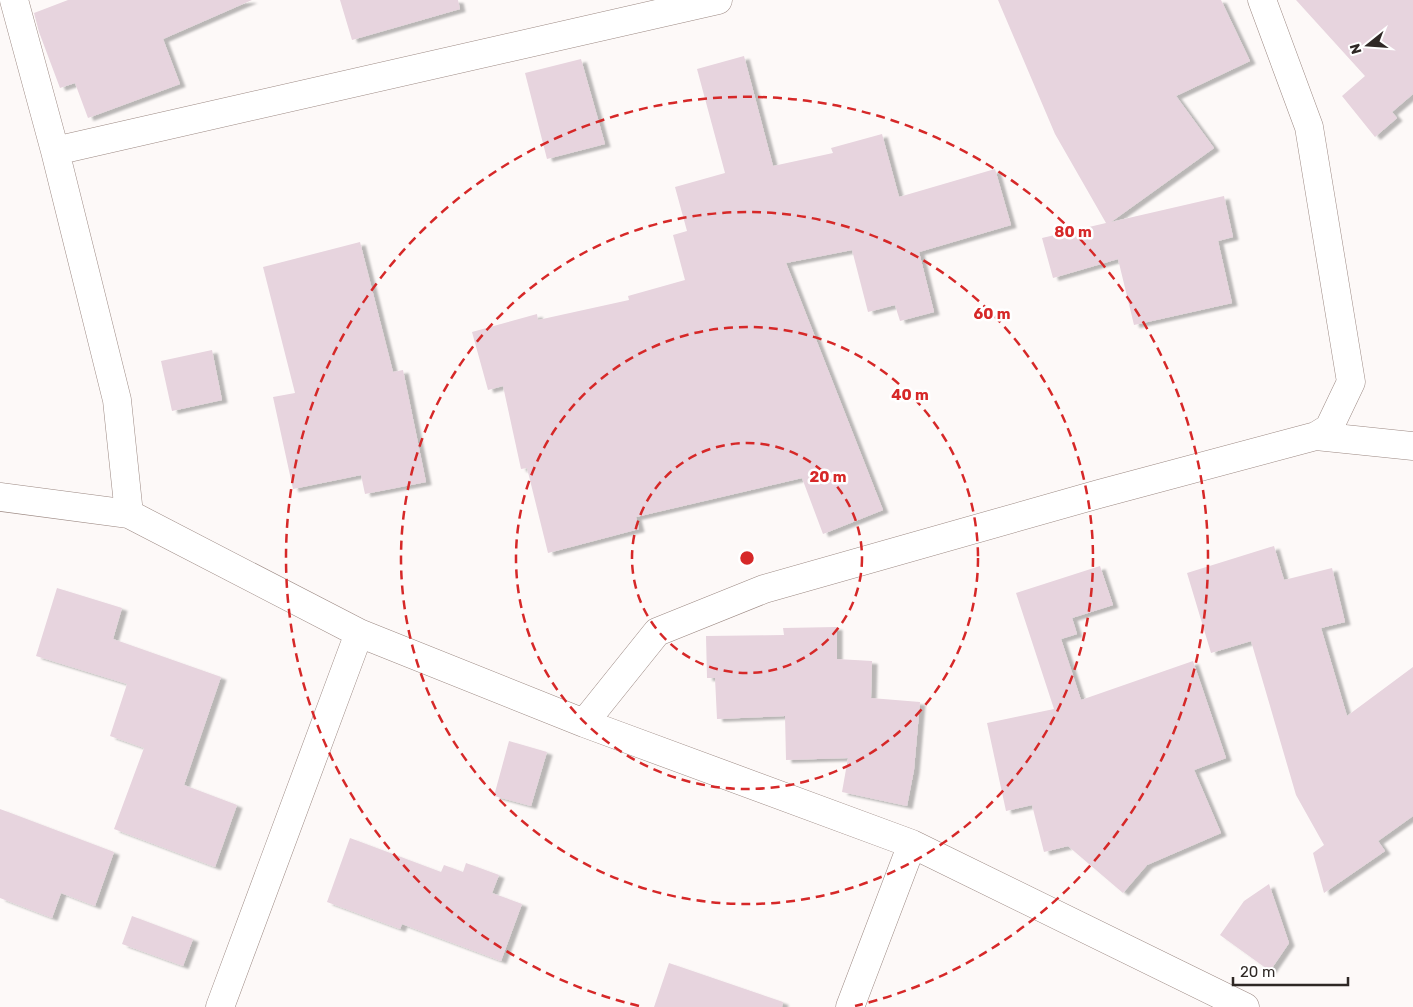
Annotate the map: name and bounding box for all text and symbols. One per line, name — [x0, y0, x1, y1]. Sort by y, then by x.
north arrow — [1343, 20, 1393, 70]
text: N — [1346, 41, 1366, 56]
text: 80 m — [1054, 223, 1092, 241]
text: 60 m — [974, 305, 1010, 323]
text: 40 m — [891, 386, 929, 404]
text: 20 m — [810, 468, 846, 486]
centre of rings — [738, 549, 756, 567]
scale bar — [1233, 954, 1348, 986]
text: 20 m — [1240, 963, 1275, 981]

